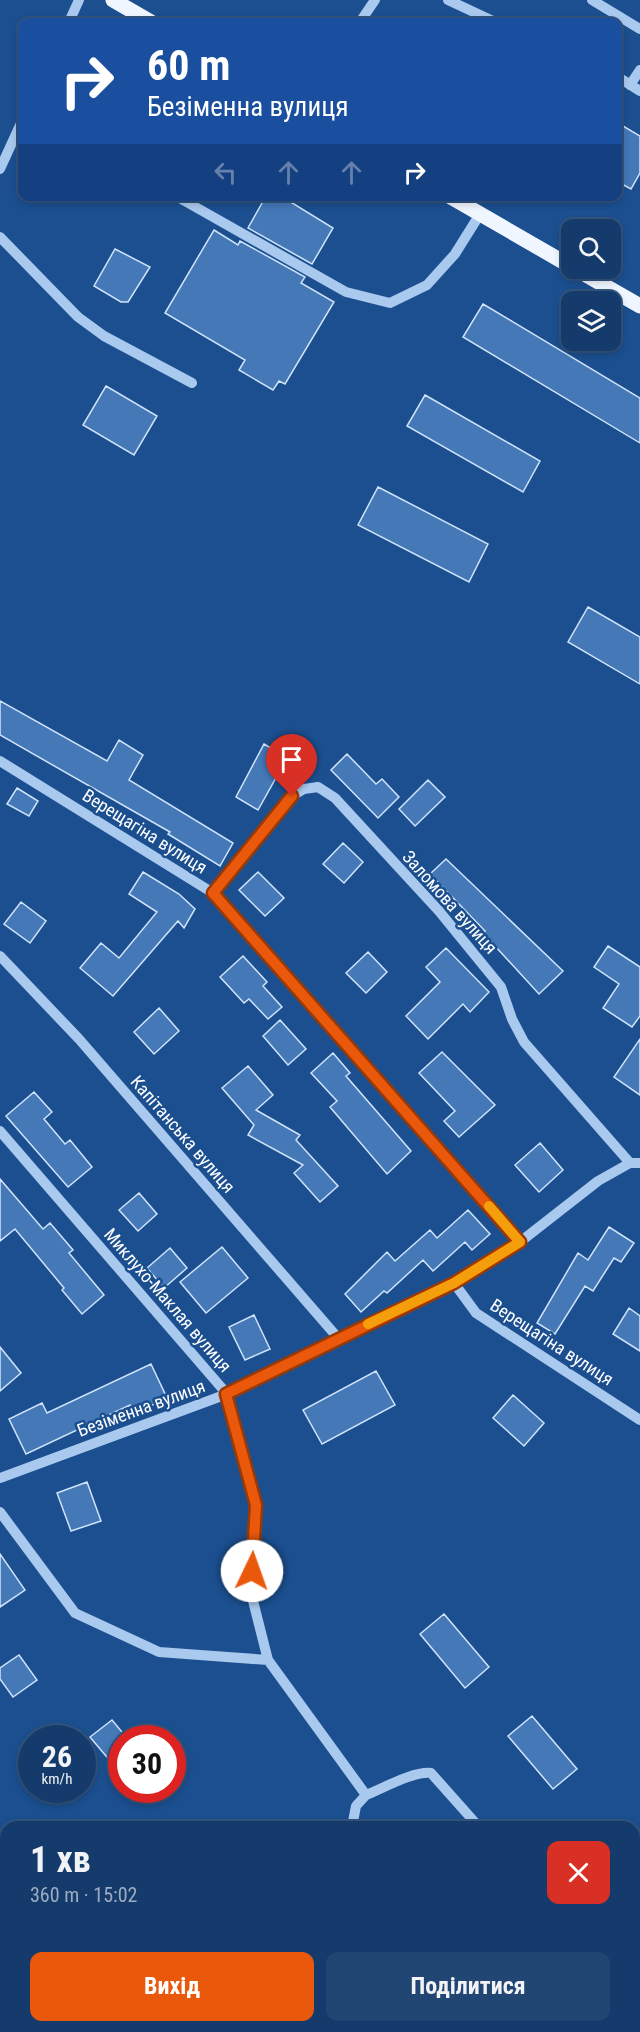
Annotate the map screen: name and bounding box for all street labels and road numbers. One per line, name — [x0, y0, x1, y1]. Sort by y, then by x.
street label: Верещагіна вулиця — [79, 784, 211, 878]
street label: Заломова вулиця — [398, 846, 502, 958]
street label: Капітанська вулиця — [126, 1071, 240, 1197]
street label: Миклухо-Маклая вулиця — [100, 1224, 236, 1376]
street label: Верещагіна вулиця — [486, 1294, 618, 1390]
street label: Безіменна вулиця — [74, 1375, 208, 1441]

